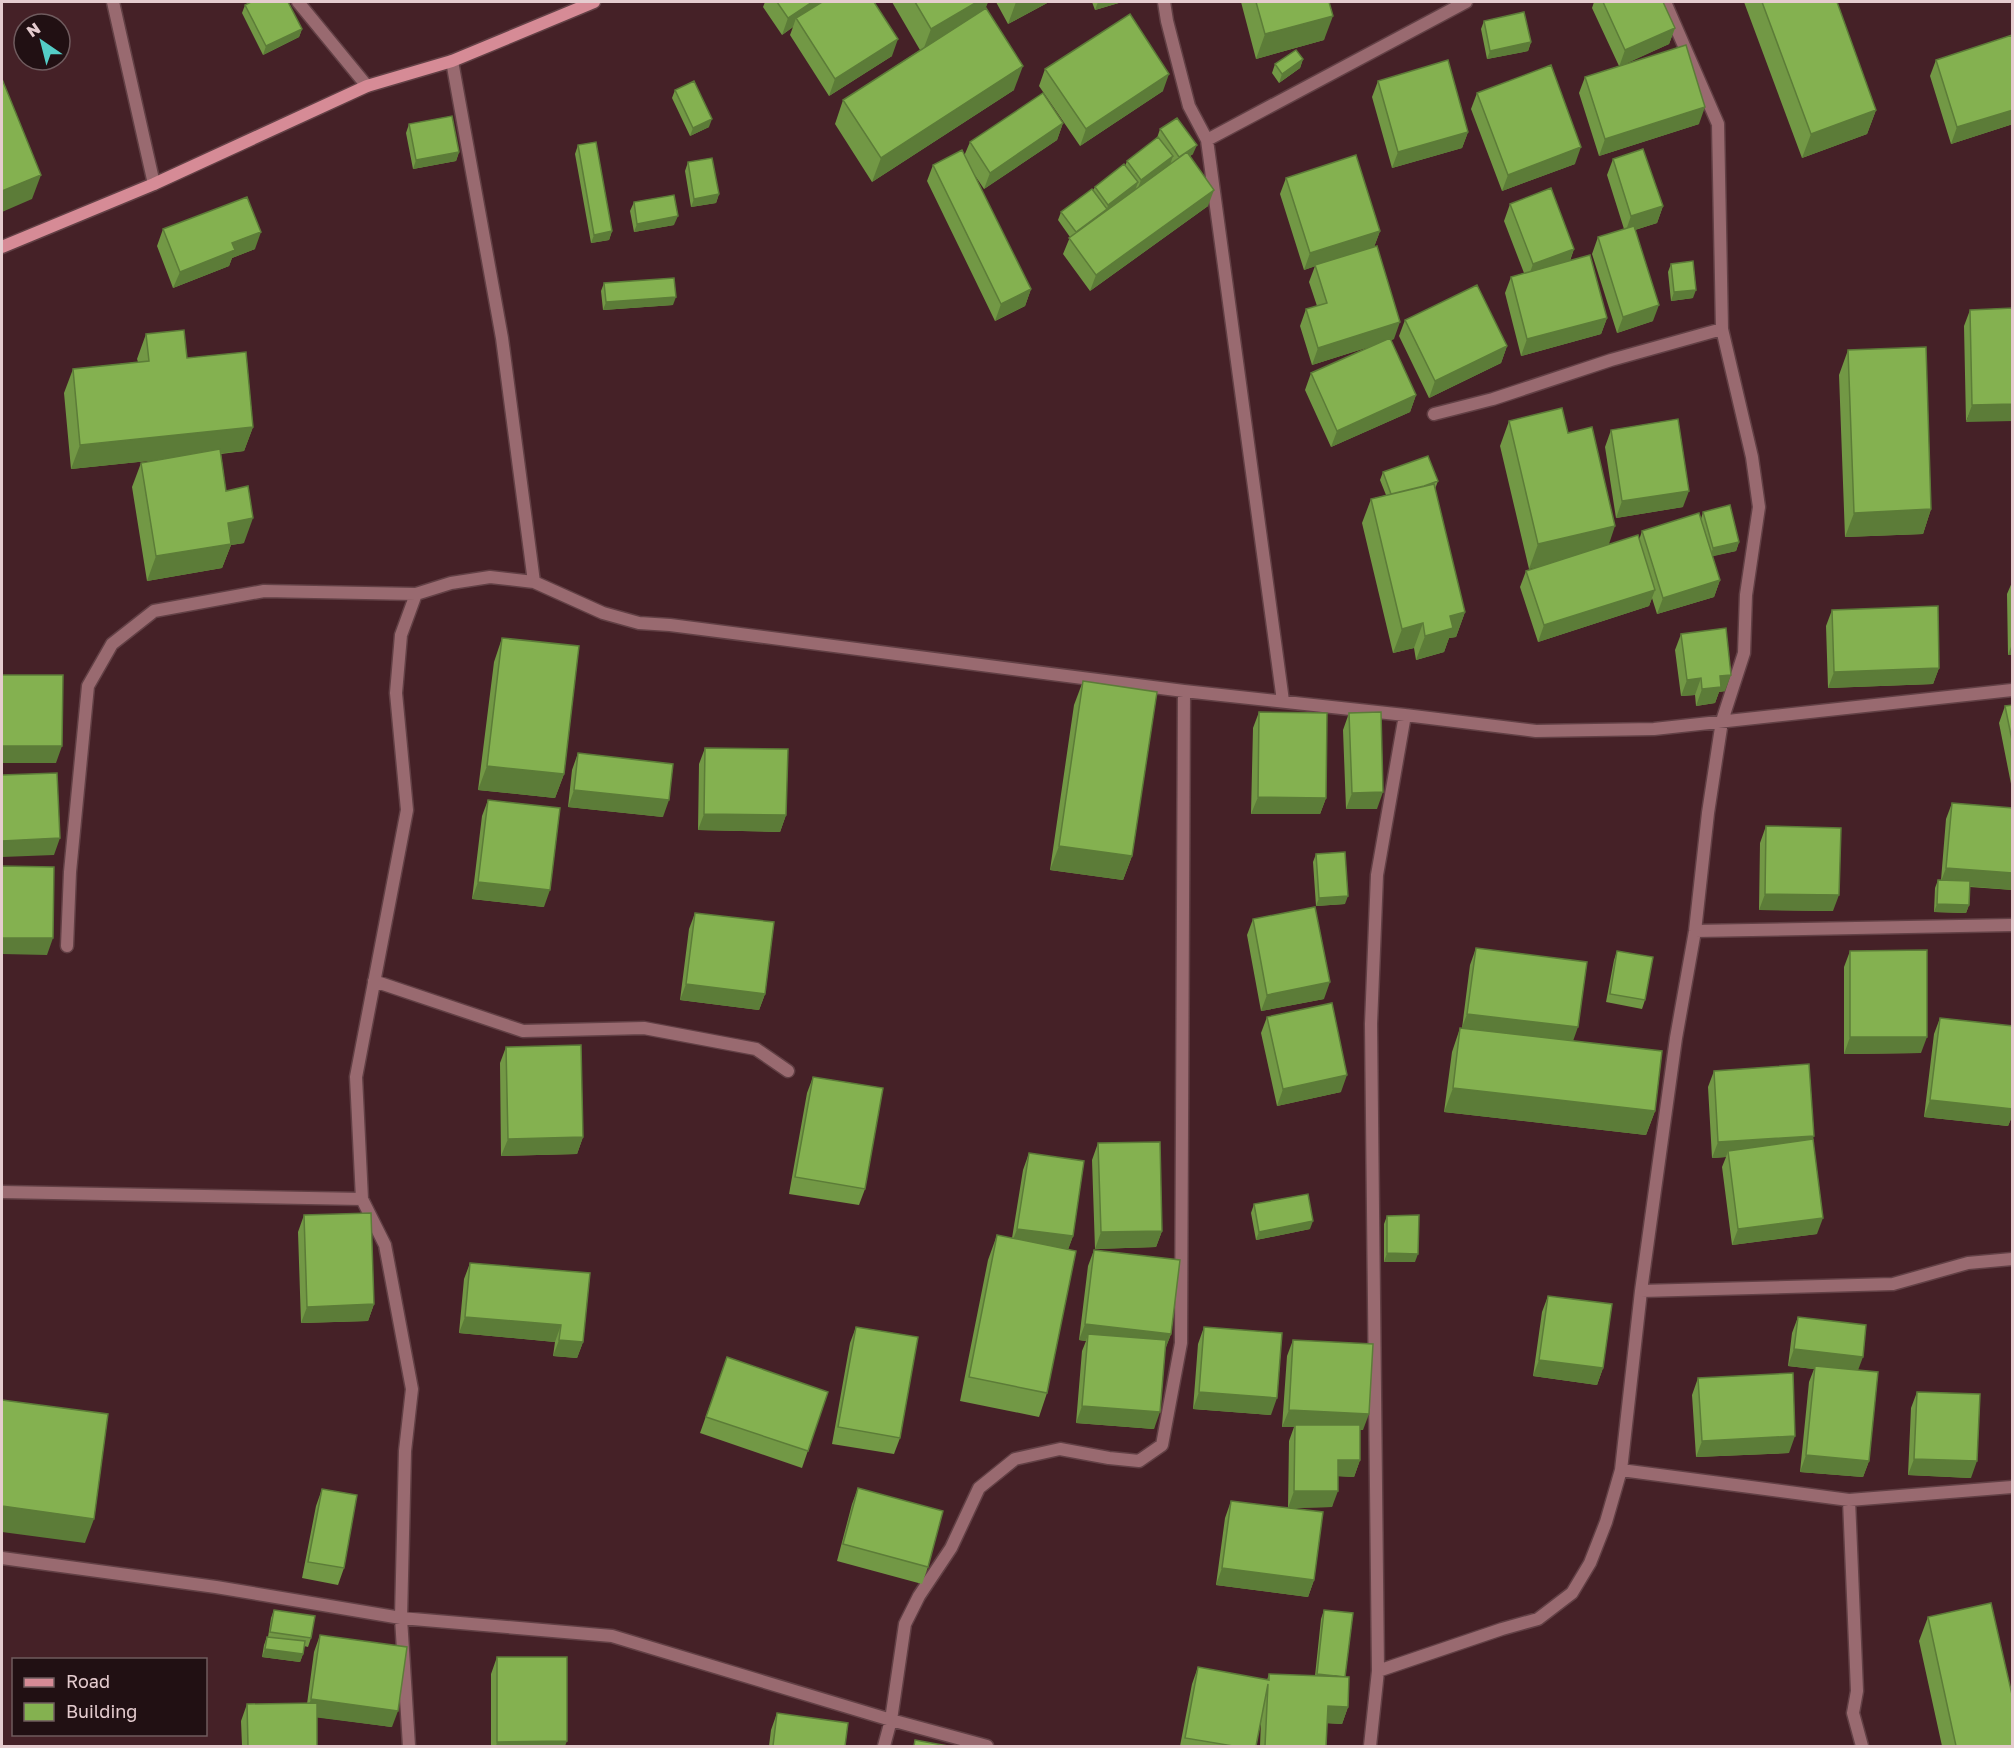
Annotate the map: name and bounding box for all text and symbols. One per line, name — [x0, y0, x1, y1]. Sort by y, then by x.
north arrow — [12, 12, 72, 72]
text: N — [23, 18, 44, 41]
legend — [12, 1658, 207, 1736]
text: Road — [66, 1670, 110, 1692]
text: Building — [66, 1700, 137, 1722]

